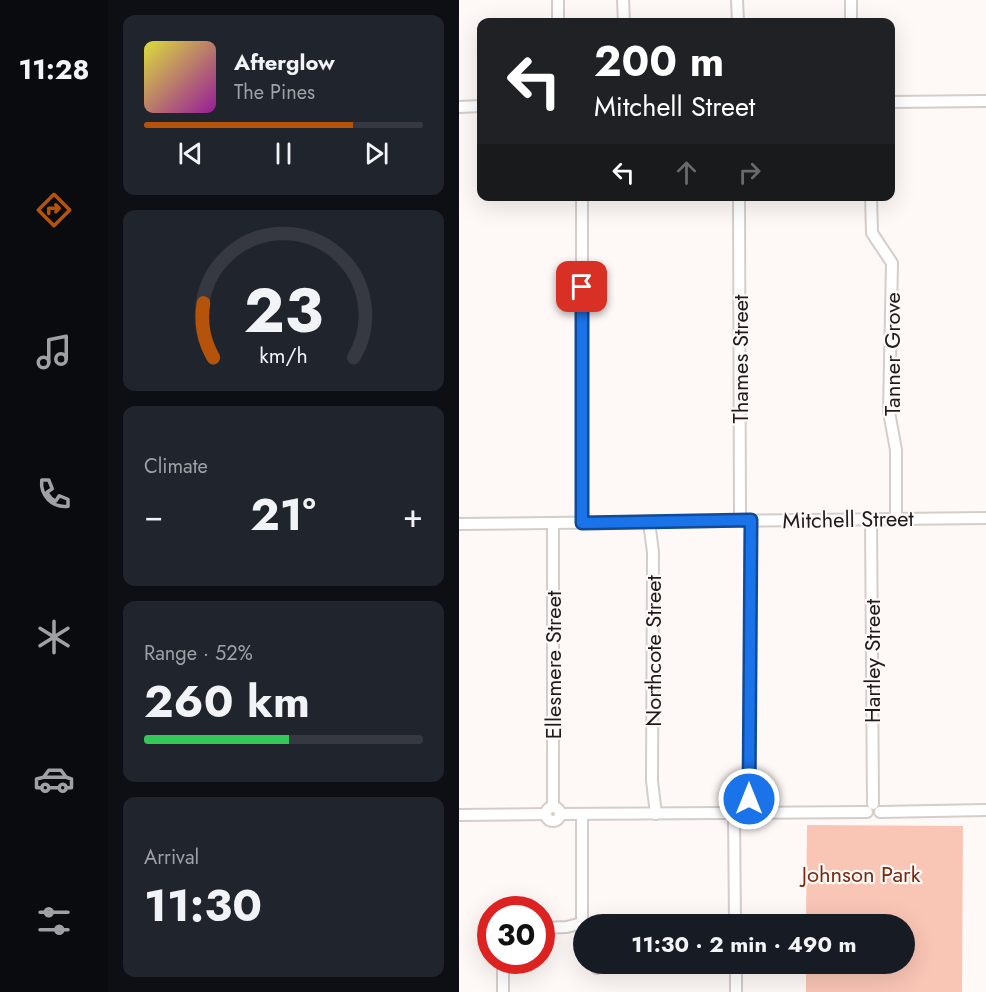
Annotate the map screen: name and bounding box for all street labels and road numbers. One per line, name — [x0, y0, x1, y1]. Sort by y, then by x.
street label: Tanner Grove — [876, 292, 908, 416]
street label: Thames Street — [724, 294, 756, 423]
street label: Mitchell Street — [782, 502, 915, 536]
street label: Northcote Street — [637, 574, 669, 727]
street label: Ellesmere Street — [537, 590, 569, 739]
street label: Hartley Street — [856, 598, 888, 723]

